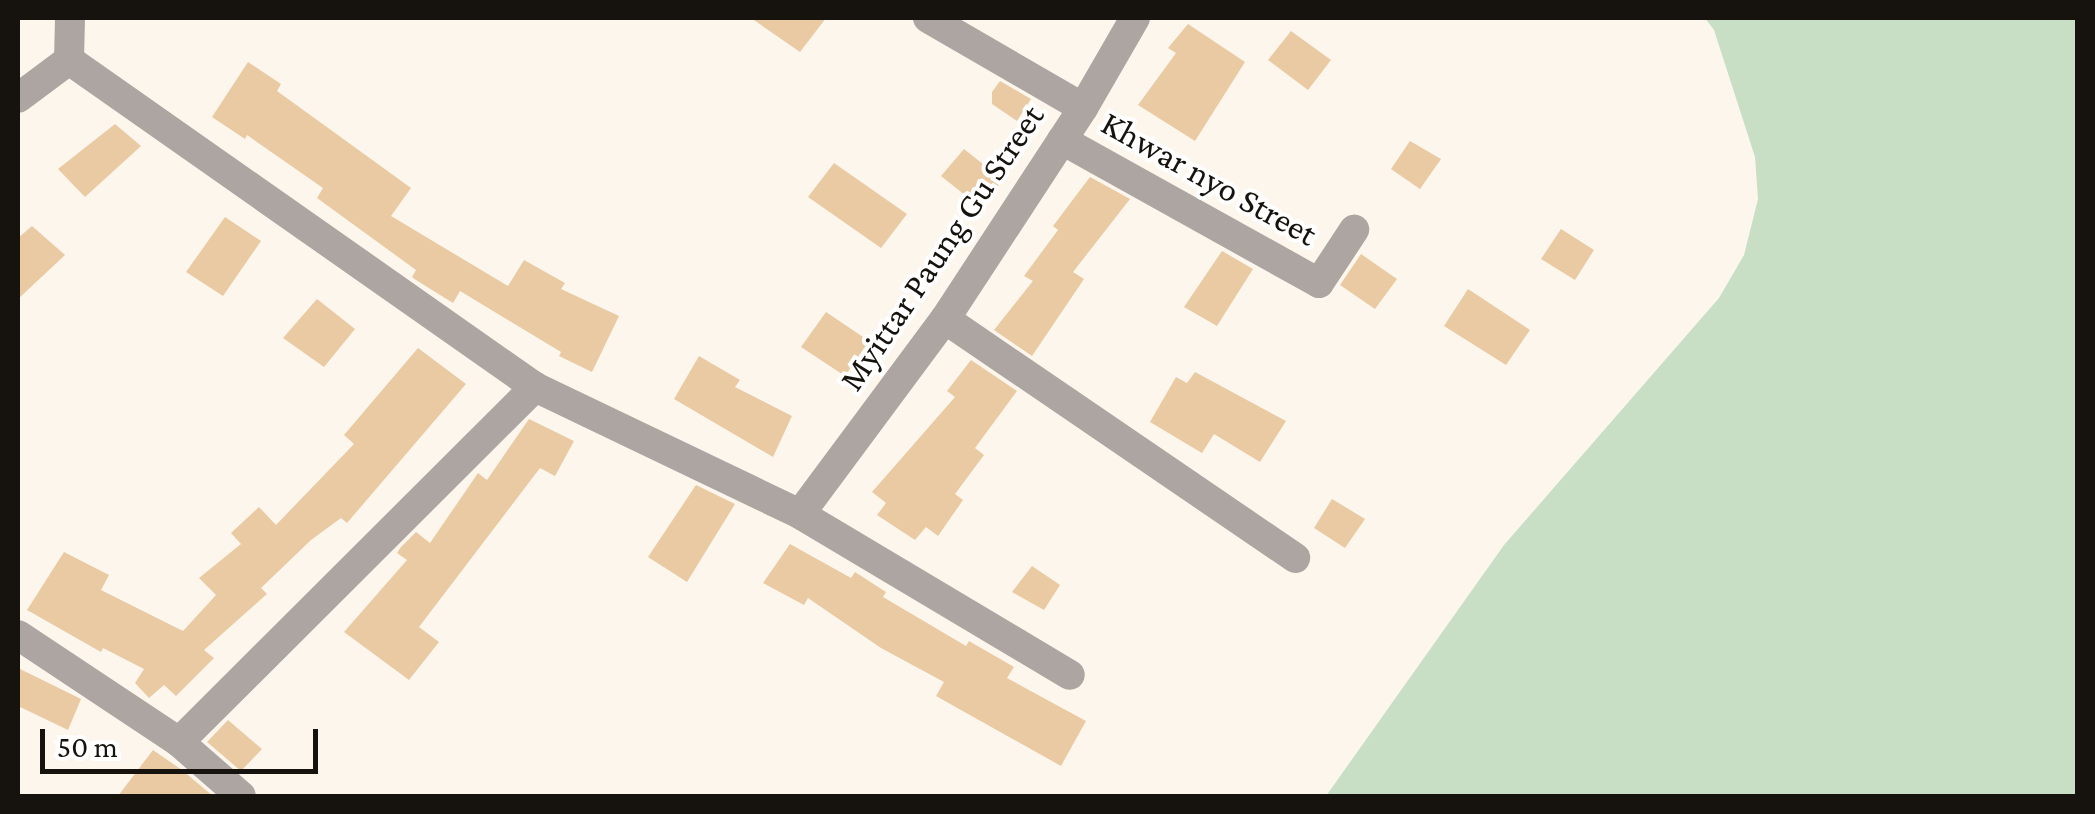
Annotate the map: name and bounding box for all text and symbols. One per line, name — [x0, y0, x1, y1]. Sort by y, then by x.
street label: Myittar Paung Gu Street — [831, 97, 1053, 399]
street label: Khwar nyo Street — [1094, 102, 1324, 256]
scale bar — [45, 709, 322, 771]
text: 50 m — [57, 730, 118, 763]

